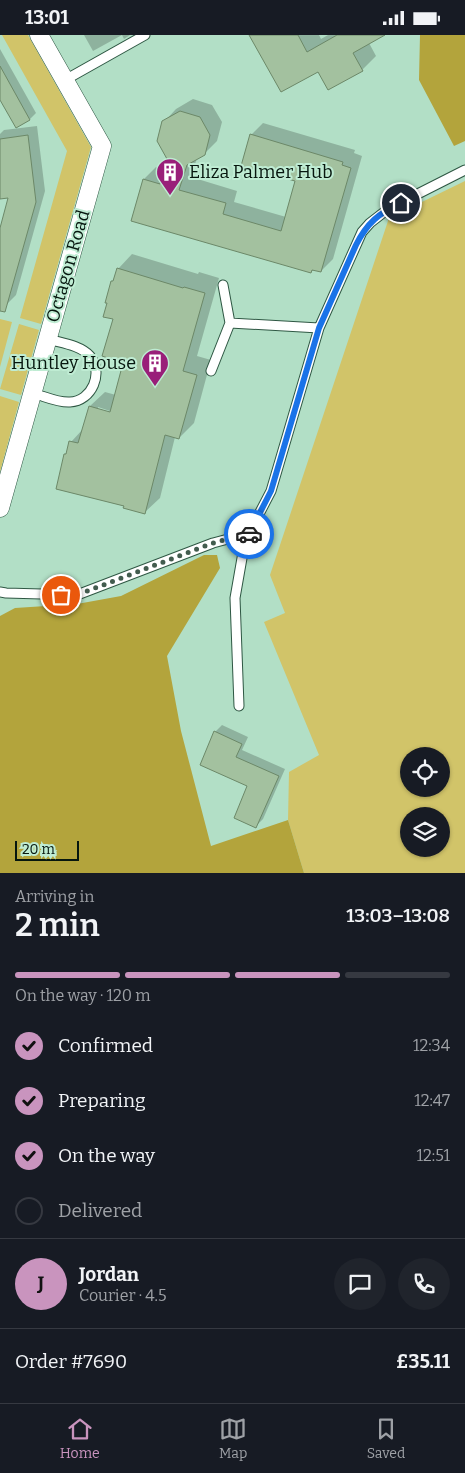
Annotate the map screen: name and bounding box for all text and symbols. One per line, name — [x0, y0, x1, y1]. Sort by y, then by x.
text: 13:01 — [25, 6, 69, 29]
building icon: Eliza Palmer Hub — [155, 157, 185, 196]
place label: Eliza Palmer Hub — [189, 161, 333, 183]
pin — [380, 182, 422, 224]
icon: home — [387, 189, 415, 217]
street label: Octagon Road — [41, 207, 95, 325]
building icon: Huntley House — [140, 348, 170, 387]
place label: Huntley House — [11, 352, 136, 374]
courier — [224, 509, 274, 559]
icon: car — [235, 520, 263, 548]
pin — [40, 574, 82, 616]
icon: bag — [47, 581, 75, 609]
map controls — [400, 747, 450, 857]
button: locate — [400, 747, 450, 797]
button: layers — [400, 807, 450, 857]
scale bar — [15, 838, 79, 861]
text: 20 m — [22, 841, 55, 858]
text: Arriving in — [15, 887, 94, 906]
text: 13:03–13:08 — [346, 904, 450, 927]
text: 2 min — [15, 906, 100, 944]
text: On the way · 120 m — [15, 986, 150, 1005]
icon: check — [15, 1032, 43, 1060]
text: Confirmed — [58, 1034, 153, 1057]
text: 12:34 — [413, 1036, 450, 1055]
icon: check — [15, 1087, 43, 1115]
text: Preparing — [58, 1089, 146, 1112]
text: 12:47 — [414, 1091, 450, 1110]
icon: check — [15, 1142, 43, 1170]
text: On the way — [58, 1144, 155, 1167]
text: 12:51 — [417, 1146, 450, 1165]
text: Delivered — [58, 1199, 142, 1222]
button: chat — [334, 1258, 386, 1310]
button: phone — [398, 1258, 450, 1310]
text: Jordan — [79, 1263, 139, 1286]
text: J — [38, 1272, 44, 1295]
text: Courier · 4.5 — [79, 1286, 167, 1305]
text: Order #7690 — [15, 1350, 127, 1373]
text: £35.11 — [396, 1350, 450, 1373]
tab: Home — [60, 1415, 100, 1462]
tab: Map — [219, 1415, 247, 1462]
tab: Saved — [367, 1415, 405, 1462]

